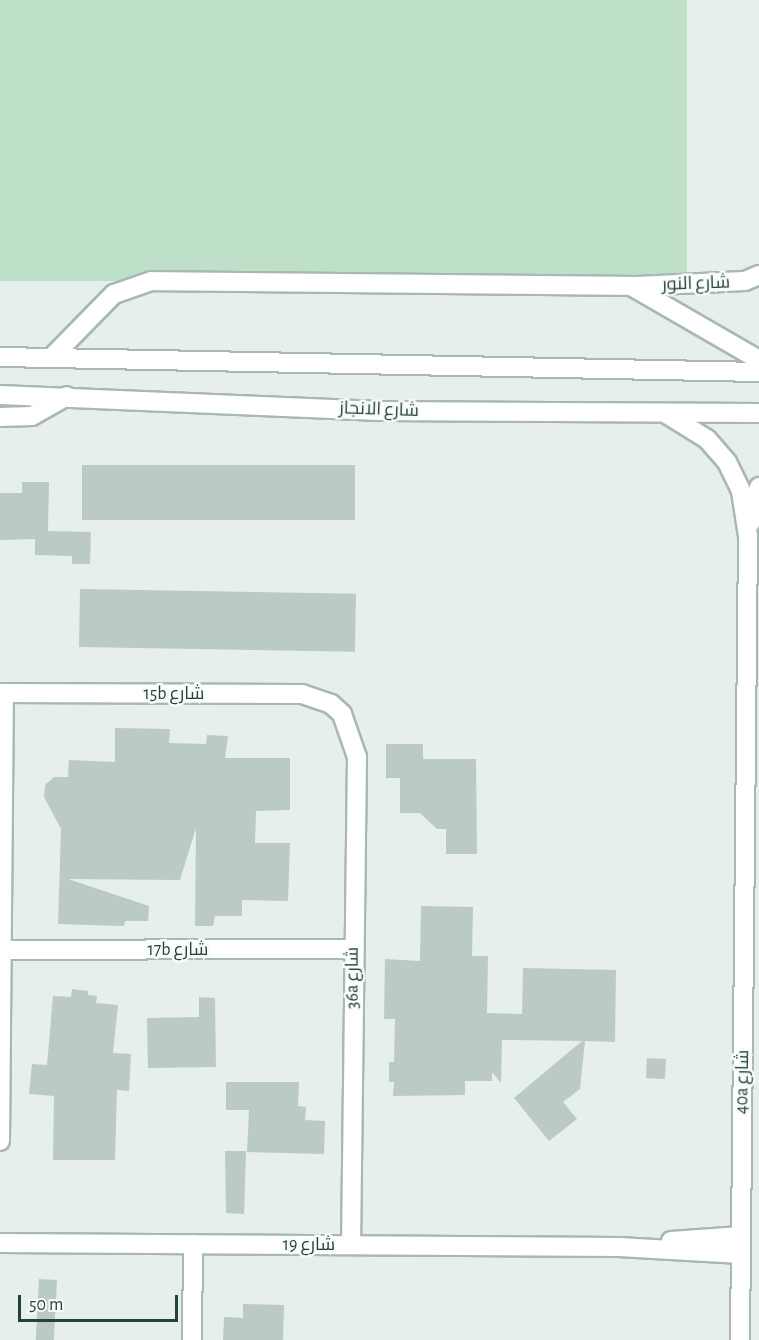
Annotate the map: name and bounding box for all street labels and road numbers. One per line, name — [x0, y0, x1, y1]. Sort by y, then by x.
street label: شارع النور — [662, 272, 730, 296]
street label: شارع الانجاز — [339, 398, 419, 422]
street label: 15b شارع — [144, 683, 204, 705]
street label: 17b شارع — [148, 939, 208, 961]
street label: 36a شارع — [342, 947, 364, 1009]
street label: 40a شارع — [732, 1050, 754, 1114]
street label: شارع 19 — [283, 1234, 335, 1256]

